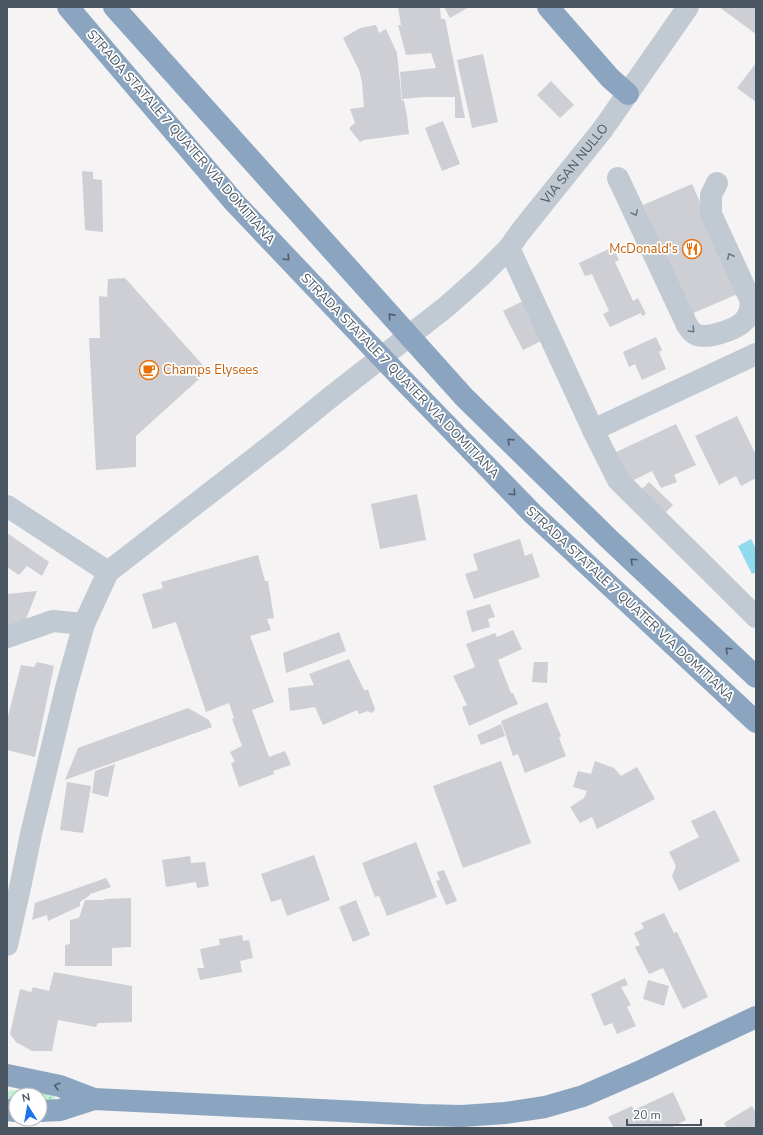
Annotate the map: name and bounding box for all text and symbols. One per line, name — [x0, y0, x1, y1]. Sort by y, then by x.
street label: STRADA STATALE 7 QUATER VIA DOMITIANA — [83, 26, 280, 248]
street label: VIA SAN NULLO — [536, 120, 613, 209]
one-way arrow — [630, 209, 638, 217]
restaurant icon: McDonald's — [681, 238, 703, 260]
place label: McDonald's — [609, 240, 678, 258]
one-way arrow — [282, 253, 290, 261]
one-way arrow — [727, 253, 735, 260]
street label: STRADA STATALE 7 QUATER VIA DOMITIANA — [297, 270, 504, 483]
one-way arrow — [389, 314, 396, 321]
one-way arrow — [687, 325, 694, 333]
cafe icon: Champs Elysees — [138, 359, 160, 381]
place label: Champs Elysees — [163, 361, 259, 379]
one-way arrow — [507, 438, 515, 446]
one-way arrow — [508, 488, 516, 496]
street label: STRADA STATALE 7 QUATER VIA DOMITIANA — [522, 502, 738, 706]
one-way arrow — [630, 558, 638, 566]
one-way arrow — [725, 647, 733, 655]
one-way arrow — [54, 1083, 60, 1091]
north arrow — [8, 1087, 48, 1127]
text: N — [21, 1090, 32, 1106]
scale bar — [627, 1101, 701, 1127]
text: 20 m — [633, 1107, 661, 1123]

